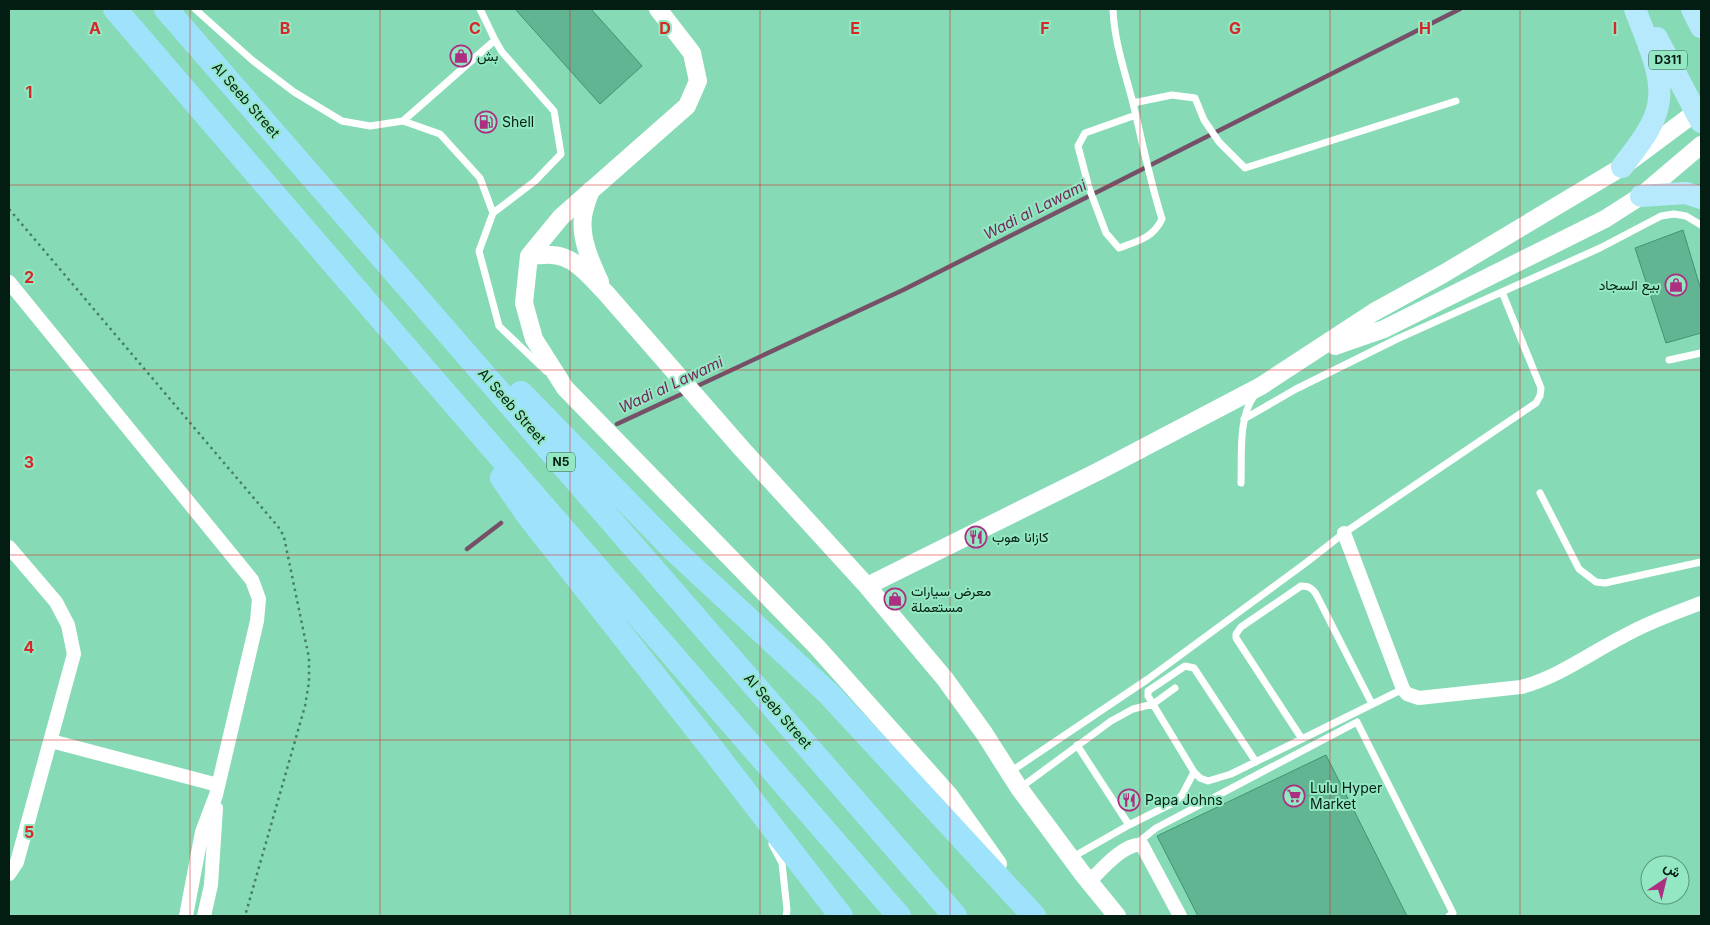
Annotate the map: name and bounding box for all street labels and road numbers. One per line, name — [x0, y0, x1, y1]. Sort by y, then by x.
road number: D311 — [1649, 50, 1687, 70]
street label: Al Seeb Street — [209, 59, 284, 141]
street label: Al Seeb Street — [475, 365, 550, 447]
road number: N5 — [547, 452, 575, 472]
street label: Al Seeb Street — [741, 670, 816, 752]

